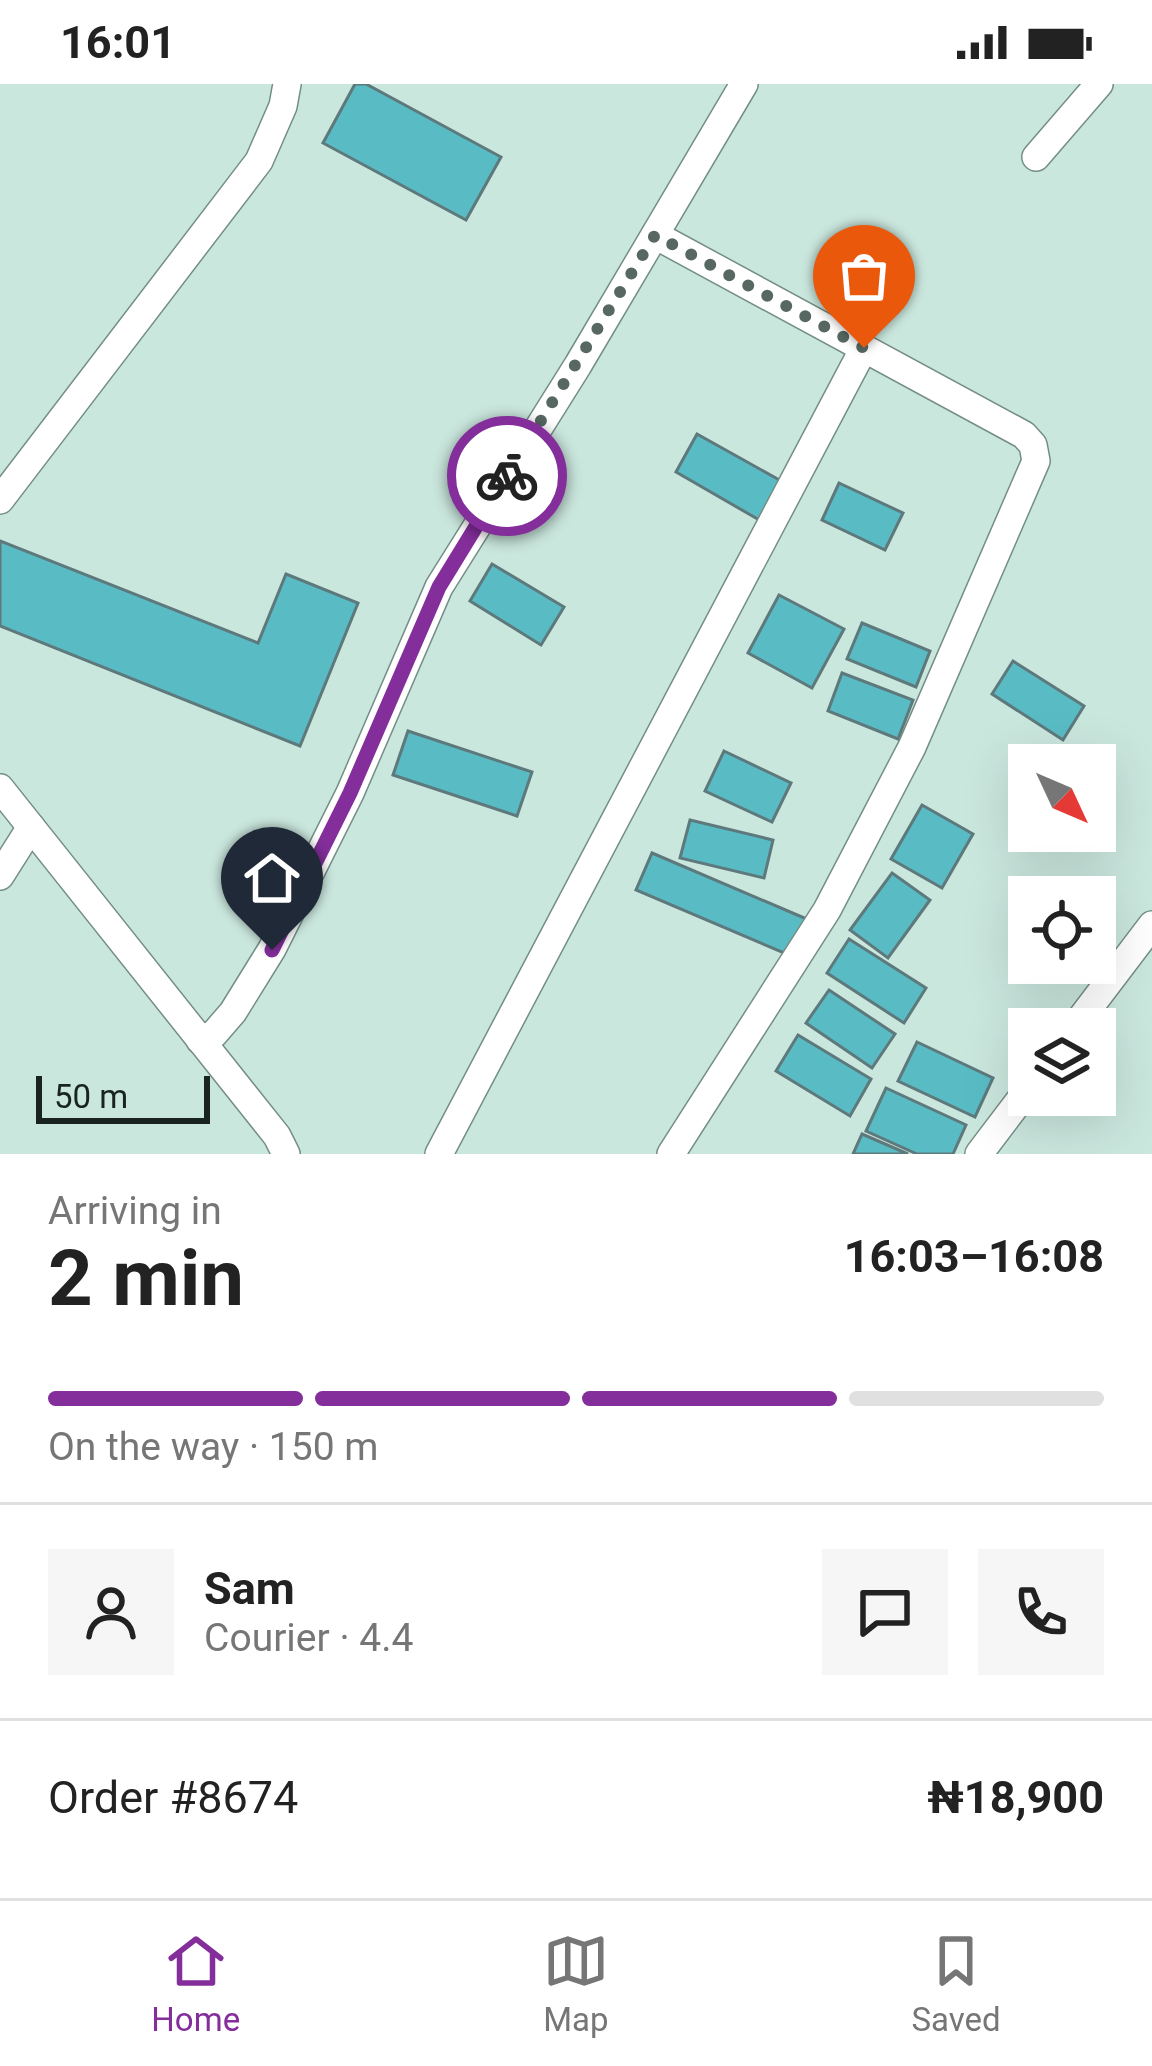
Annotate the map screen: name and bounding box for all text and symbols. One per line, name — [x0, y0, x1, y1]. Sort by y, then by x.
text: 16:01 — [60, 16, 176, 69]
pin — [813, 225, 915, 348]
icon: bag — [831, 243, 897, 309]
courier — [447, 416, 567, 536]
icon: bike — [474, 443, 540, 509]
north arrow — [1008, 744, 1116, 852]
map controls — [1008, 744, 1116, 1116]
pin — [221, 827, 323, 950]
icon: home — [239, 845, 305, 911]
button: locate — [1008, 876, 1116, 984]
button: layers — [1008, 1008, 1116, 1116]
scale bar — [36, 1070, 210, 1123]
text: 50 m — [54, 1077, 128, 1116]
text: Arriving in — [48, 1188, 222, 1234]
text: 16:03–16:08 — [844, 1230, 1104, 1283]
text: 2 min — [48, 1233, 244, 1324]
text: On the way · 150 m — [48, 1424, 379, 1470]
button: person — [48, 1549, 174, 1675]
button: chat — [822, 1549, 948, 1675]
button: phone — [978, 1549, 1104, 1675]
text: Sam — [204, 1562, 295, 1615]
text: Courier · 4.4 — [204, 1615, 413, 1661]
text: Order #8674 — [48, 1771, 298, 1824]
text: ₦18,900 — [927, 1771, 1104, 1824]
tab: Home — [151, 1928, 240, 2039]
tab: Map — [543, 1928, 609, 2039]
tab: Saved — [911, 1928, 1001, 2039]

